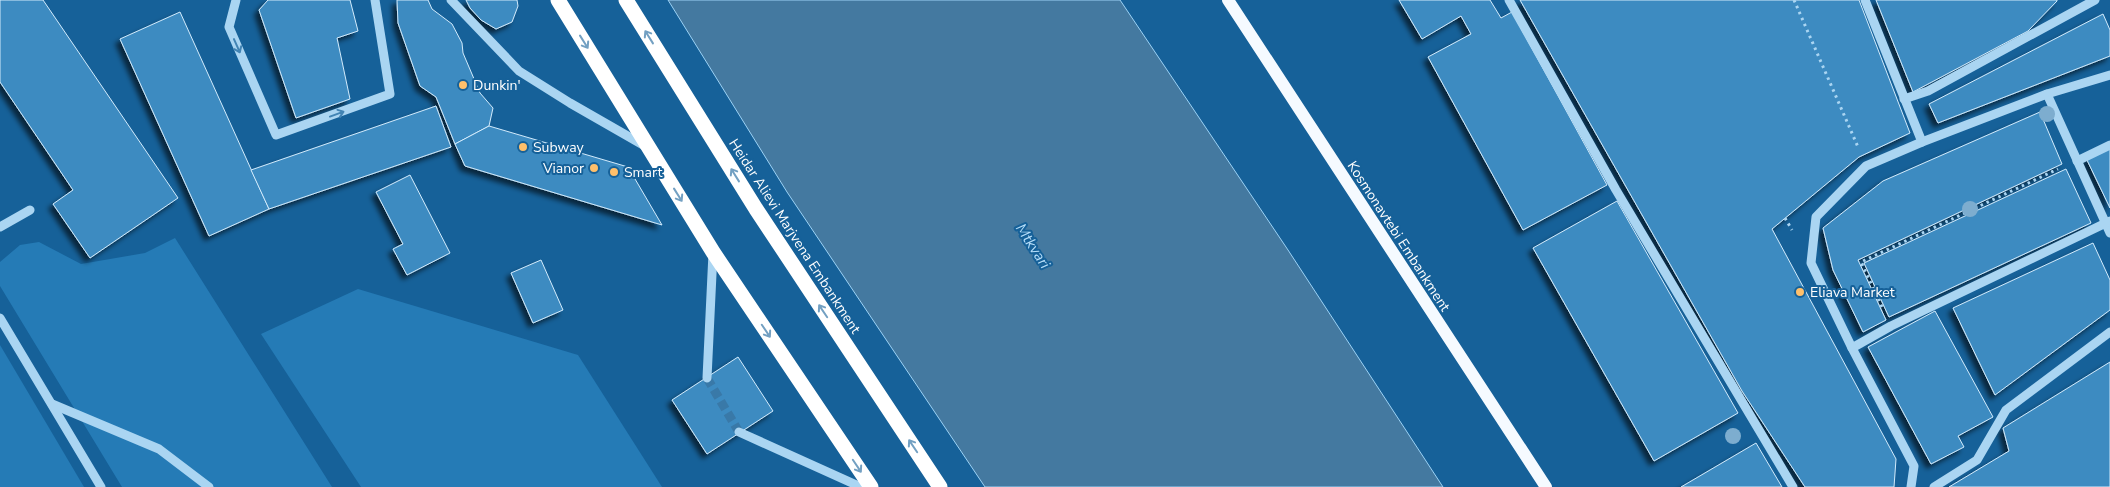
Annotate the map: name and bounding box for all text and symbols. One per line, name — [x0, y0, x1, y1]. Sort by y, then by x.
one-way arrow — [644, 30, 654, 44]
one-way arrow — [579, 34, 589, 48]
one-way arrow — [232, 38, 242, 53]
place label: Dunkin' — [473, 76, 521, 95]
marker: Dunkin' — [457, 79, 469, 91]
one-way arrow — [328, 109, 344, 118]
street label: Heidar Alievi Marjvena Embankment — [724, 135, 865, 337]
place label: Subway — [533, 138, 585, 157]
marker: Subway — [517, 141, 529, 153]
street label: Kosmonavtebi Embankment — [1343, 157, 1454, 315]
place label: Vianor — [542, 159, 584, 178]
marker: Vianor — [588, 162, 600, 174]
place label: Smart — [624, 163, 662, 182]
marker: Smart — [608, 166, 620, 178]
one-way arrow — [729, 168, 739, 182]
one-way arrow — [673, 187, 683, 201]
water label: Mtkvari — [1011, 220, 1055, 273]
place label: Eliava Market — [1810, 283, 1895, 302]
marker: Eliava Market — [1794, 286, 1806, 298]
one-way arrow — [818, 304, 829, 318]
one-way arrow — [761, 324, 771, 338]
one-way arrow — [908, 440, 918, 454]
one-way arrow — [852, 459, 862, 473]

